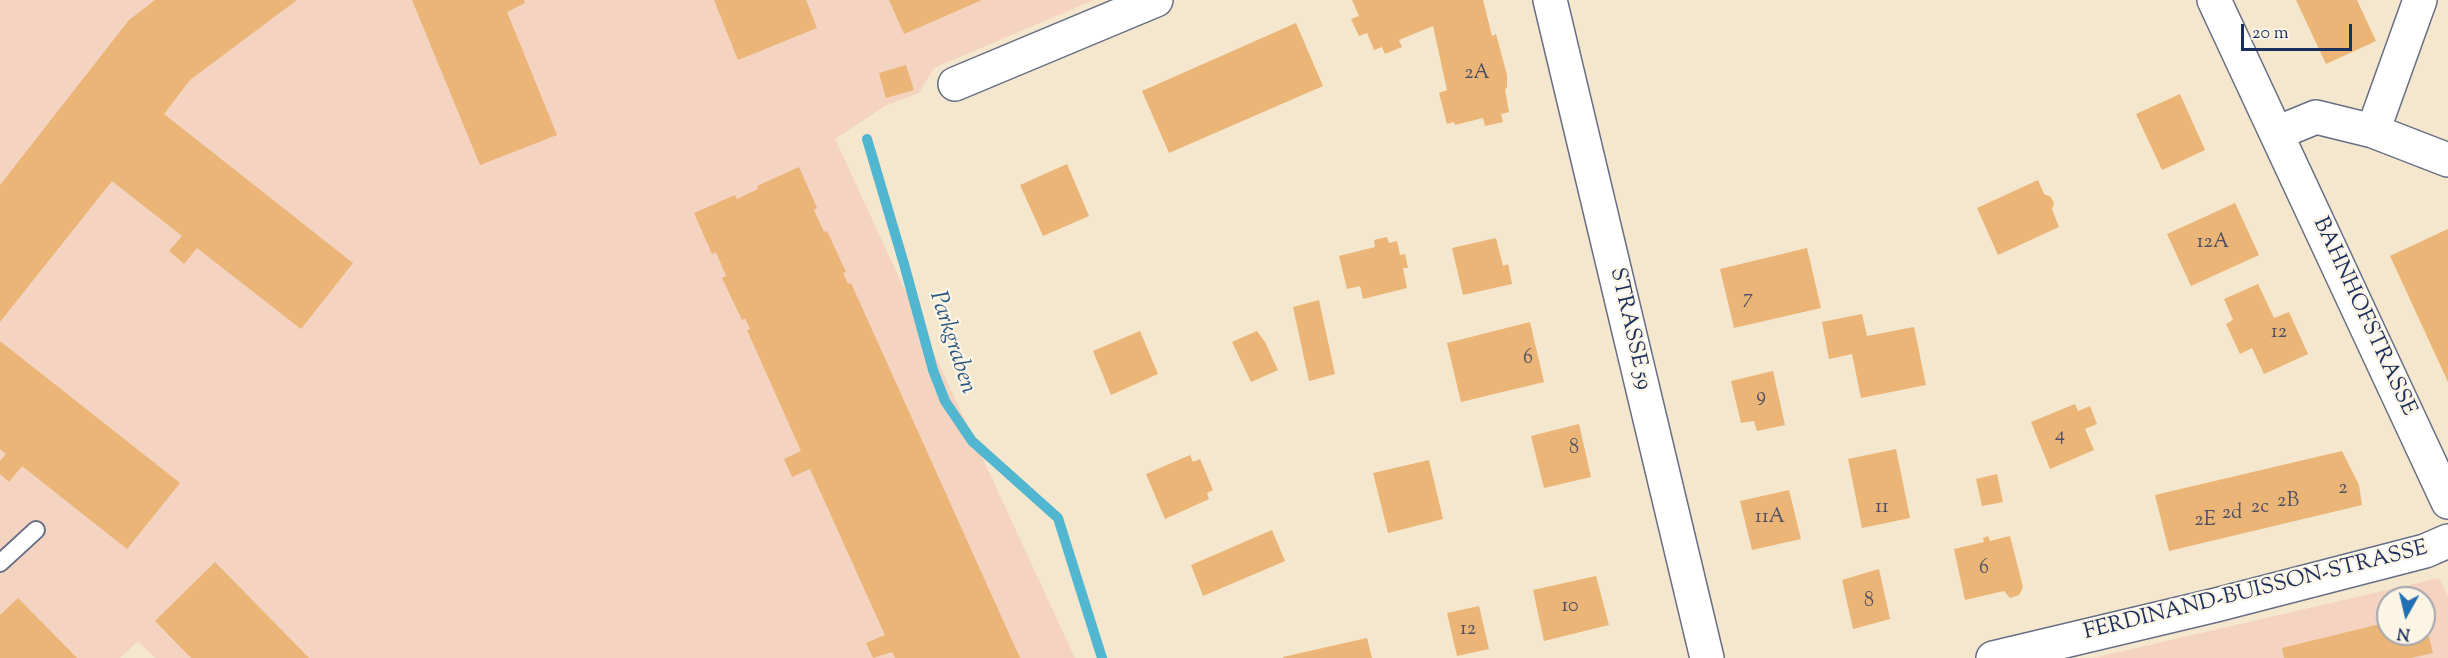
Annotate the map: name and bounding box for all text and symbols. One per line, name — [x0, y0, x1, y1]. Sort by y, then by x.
scale bar — [2244, 12, 2355, 50]
text: 20 m — [2252, 21, 2289, 47]
house number: 2A — [1464, 63, 1490, 87]
street label: BAHNHOFSTRASSE — [2305, 214, 2421, 420]
house number: 12A — [2197, 232, 2229, 256]
street label: STRASSE 59 — [1602, 265, 1656, 393]
water label: Parkgraben — [921, 288, 981, 398]
house number: 7 — [1743, 288, 1753, 312]
house number: 12 — [2271, 322, 2287, 346]
house number: 6 — [1523, 348, 1533, 372]
house number: 9 — [1756, 386, 1766, 410]
house number: 4 — [2055, 425, 2065, 449]
house number: 8 — [1569, 438, 1579, 462]
house number: 2 — [2338, 478, 2348, 502]
house number: 2B — [2277, 491, 2299, 515]
house number: 11 — [1875, 497, 1889, 521]
house number: 2c — [2251, 497, 2269, 521]
house number: 2d — [2222, 503, 2242, 527]
house number: 11A — [1755, 507, 1785, 531]
house number: 2E — [2194, 510, 2216, 534]
street label: FERDINAND-BUISSON-STRASSE — [2081, 536, 2431, 648]
house number: 6 — [1979, 558, 1989, 582]
north arrow — [2376, 586, 2436, 646]
house number: 8 — [1864, 591, 1874, 615]
house number: 10 — [1561, 596, 1579, 620]
house number: 12 — [1460, 619, 1476, 643]

